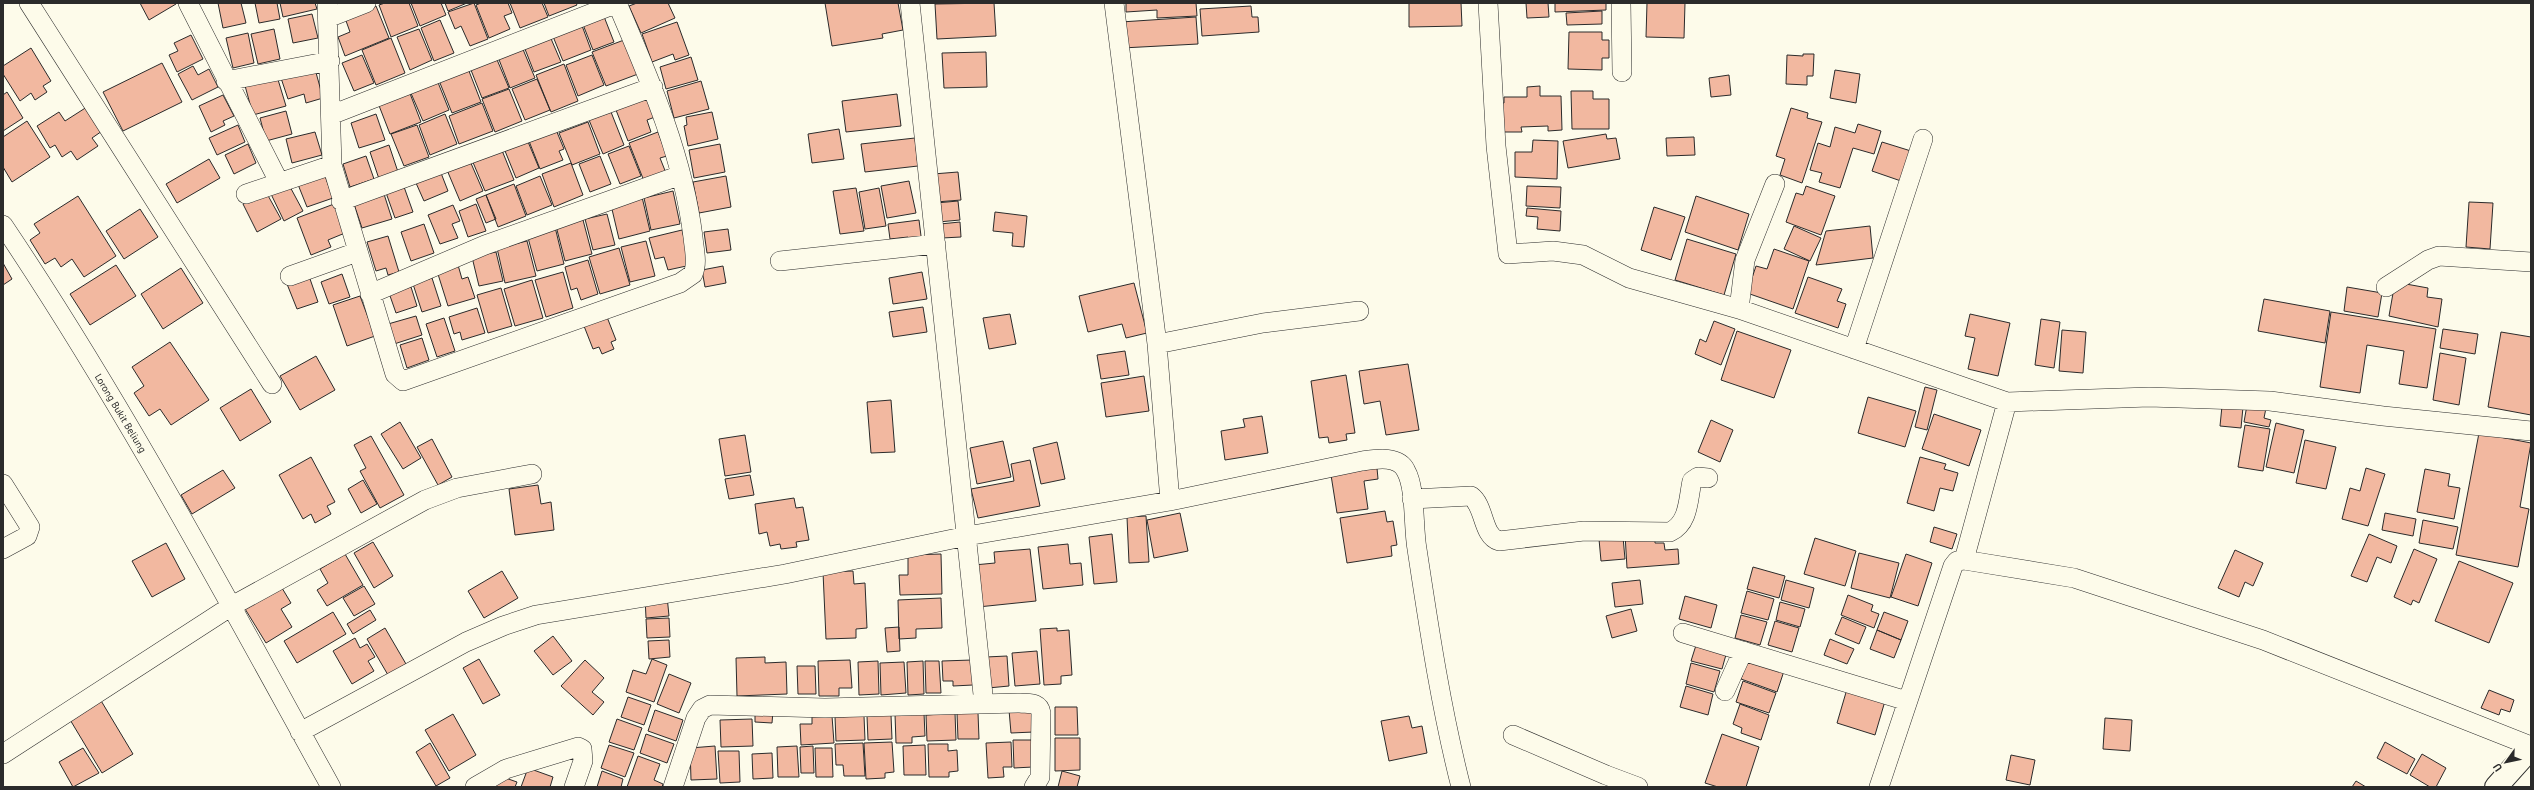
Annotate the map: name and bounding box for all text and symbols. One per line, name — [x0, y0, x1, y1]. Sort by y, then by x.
street label: Lorong Bukit Beliung — [92, 371, 149, 455]
north arrow — [2486, 742, 2526, 782]
text: U — [2490, 761, 2505, 774]

